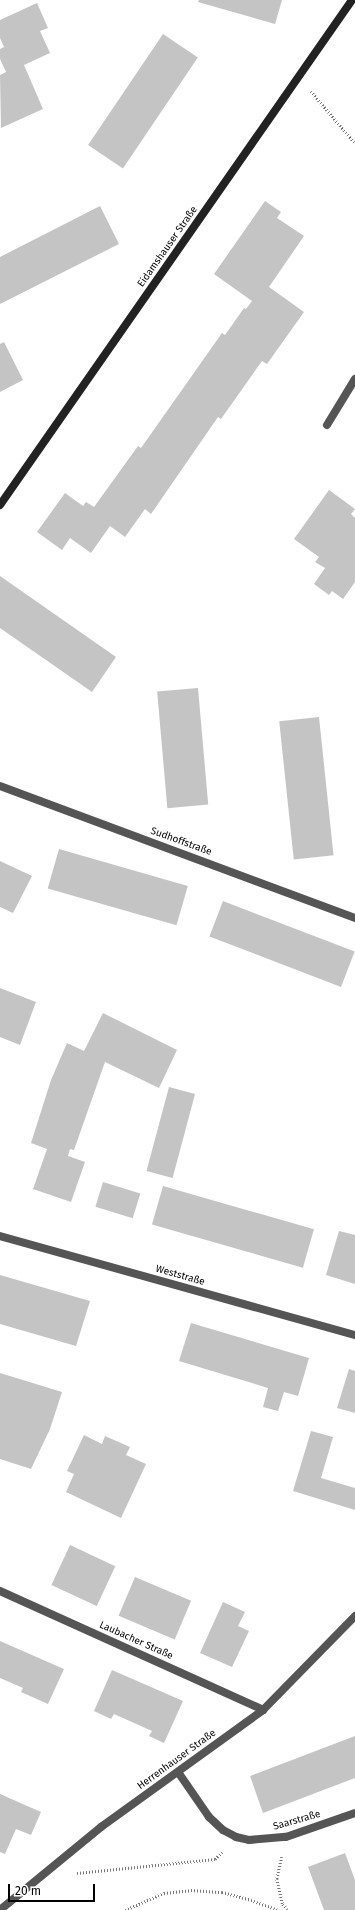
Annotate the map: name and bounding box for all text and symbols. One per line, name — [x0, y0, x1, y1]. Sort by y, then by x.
street label: Eidamshauser Straße — [136, 204, 200, 290]
street label: Sudhoffstraße — [149, 825, 213, 859]
street label: Weststraße — [154, 1263, 206, 1289]
street label: Laubacher Straße — [97, 1619, 175, 1663]
street label: Herrenhauser Straße — [135, 1727, 219, 1793]
street label: Saarstraße — [272, 1809, 322, 1833]
scale bar — [10, 1876, 97, 1902]
text: 20 m — [15, 1884, 41, 1898]

